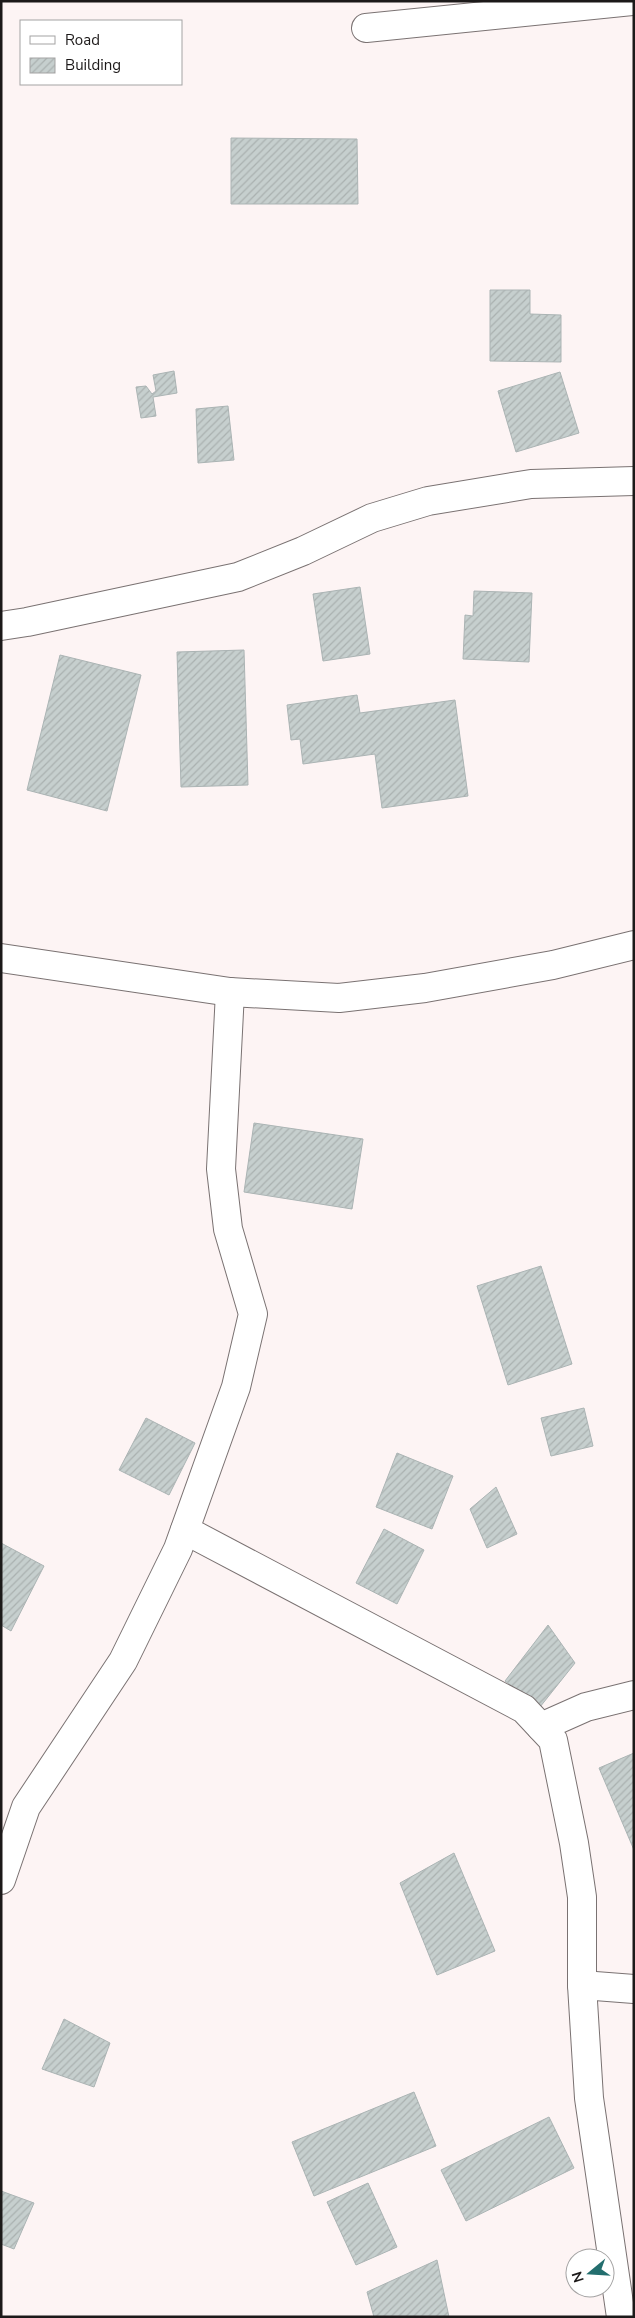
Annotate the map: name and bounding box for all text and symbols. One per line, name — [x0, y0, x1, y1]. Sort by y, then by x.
legend — [20, 20, 182, 85]
text: Road — [65, 30, 100, 50]
text: Building — [65, 55, 121, 75]
north arrow — [565, 2248, 615, 2298]
text: N — [567, 2269, 589, 2285]

